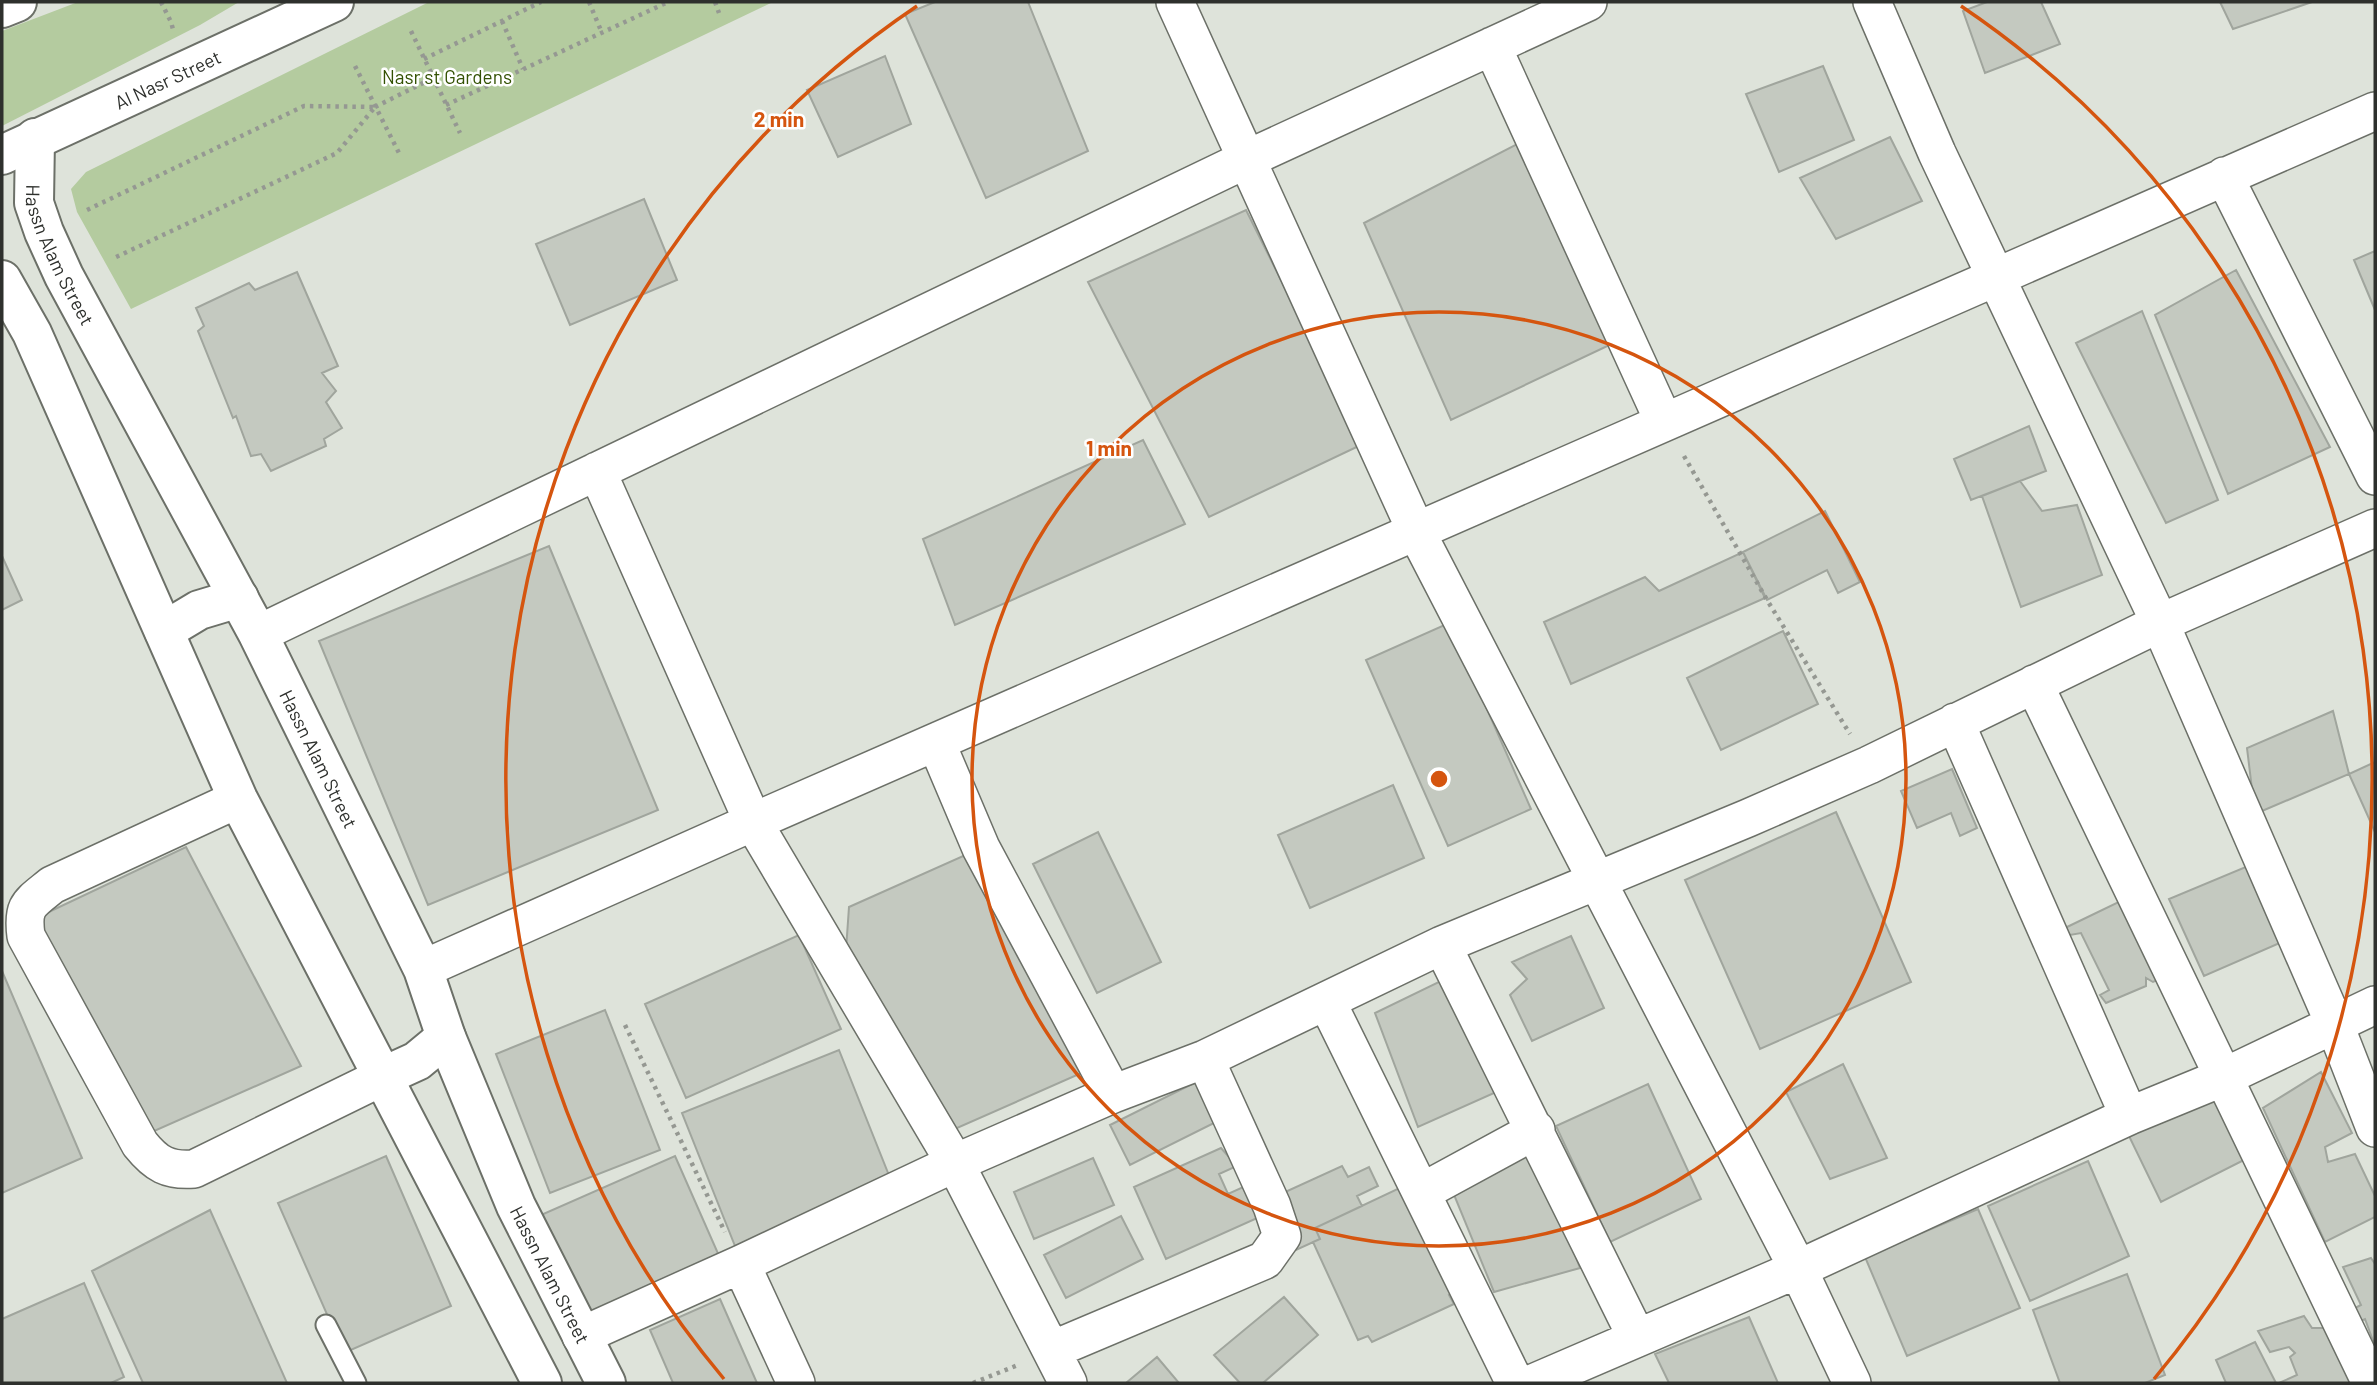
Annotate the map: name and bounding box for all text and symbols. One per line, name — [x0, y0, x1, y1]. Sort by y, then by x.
street label: Al Nasr Street — [111, 45, 224, 113]
park label: Nasr st Gardens — [382, 65, 512, 88]
text: 2 min — [754, 106, 804, 131]
street label: Hassn Alam Street — [22, 184, 100, 329]
text: 1 min — [1086, 435, 1132, 460]
street label: Hassn Alam Street — [276, 686, 363, 831]
centre of rings — [1427, 767, 1451, 791]
street label: Hassn Alam Street — [506, 1202, 595, 1347]

